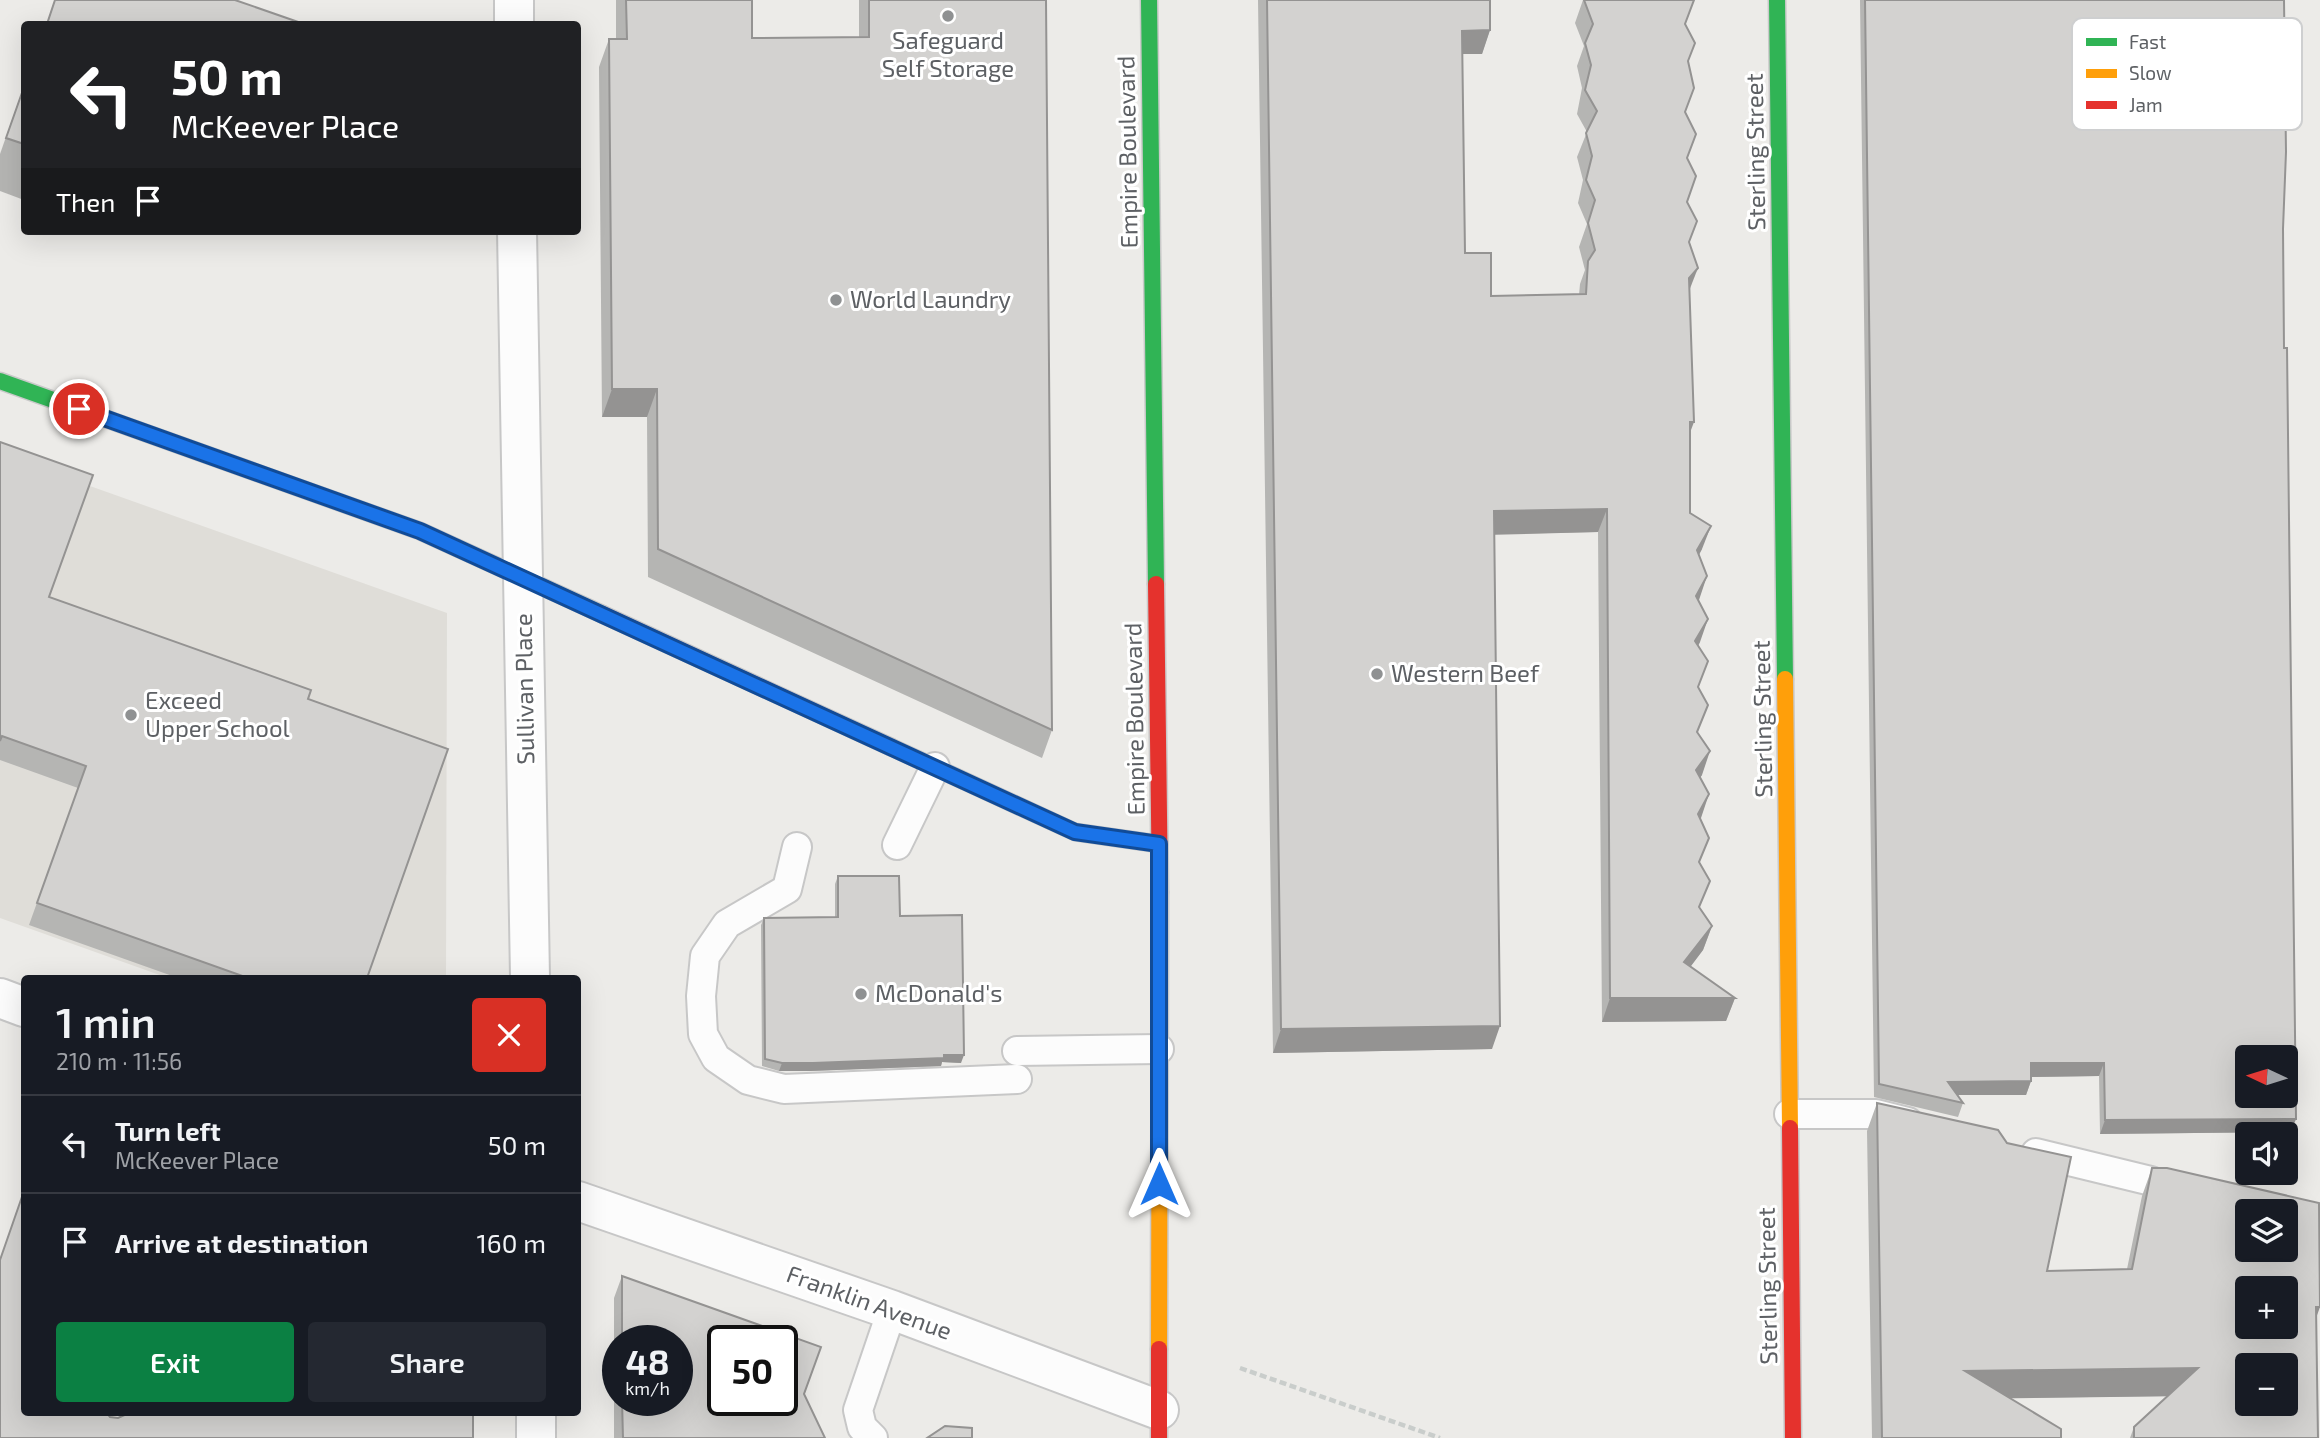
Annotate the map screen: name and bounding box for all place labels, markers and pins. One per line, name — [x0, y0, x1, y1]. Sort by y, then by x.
marker: Safeguard Self Storage — [940, 8, 956, 24]
place label: Safeguard Self Storage — [882, 25, 1014, 82]
place label: World Laundry — [850, 284, 1011, 313]
marker: World Laundry — [828, 292, 844, 308]
pin — [49, 379, 109, 439]
place label: Western Beef — [1391, 658, 1540, 687]
marker: Western Beef — [1369, 666, 1385, 682]
place label: Exceed Upper School — [145, 685, 290, 742]
marker: Exceed Upper School — [123, 707, 139, 723]
place label: McDonald's — [875, 978, 1003, 1007]
marker: McDonald's — [853, 986, 869, 1002]

